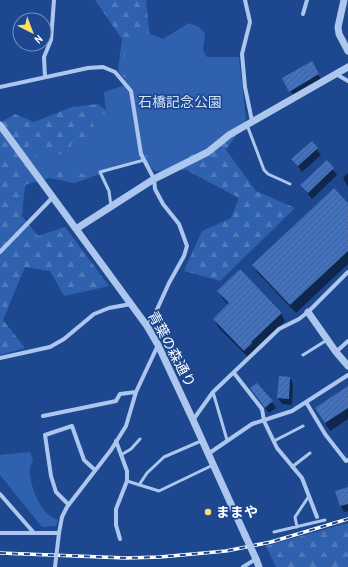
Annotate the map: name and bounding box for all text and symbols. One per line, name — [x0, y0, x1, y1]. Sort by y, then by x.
north arrow — [12, 12, 52, 52]
text: N — [32, 32, 46, 47]
park label: 石橋記念公園 — [138, 93, 222, 111]
street label: 青葉の森通り — [144, 308, 200, 390]
place label: ままや — [216, 503, 258, 521]
marker: ままや — [203, 507, 213, 517]

